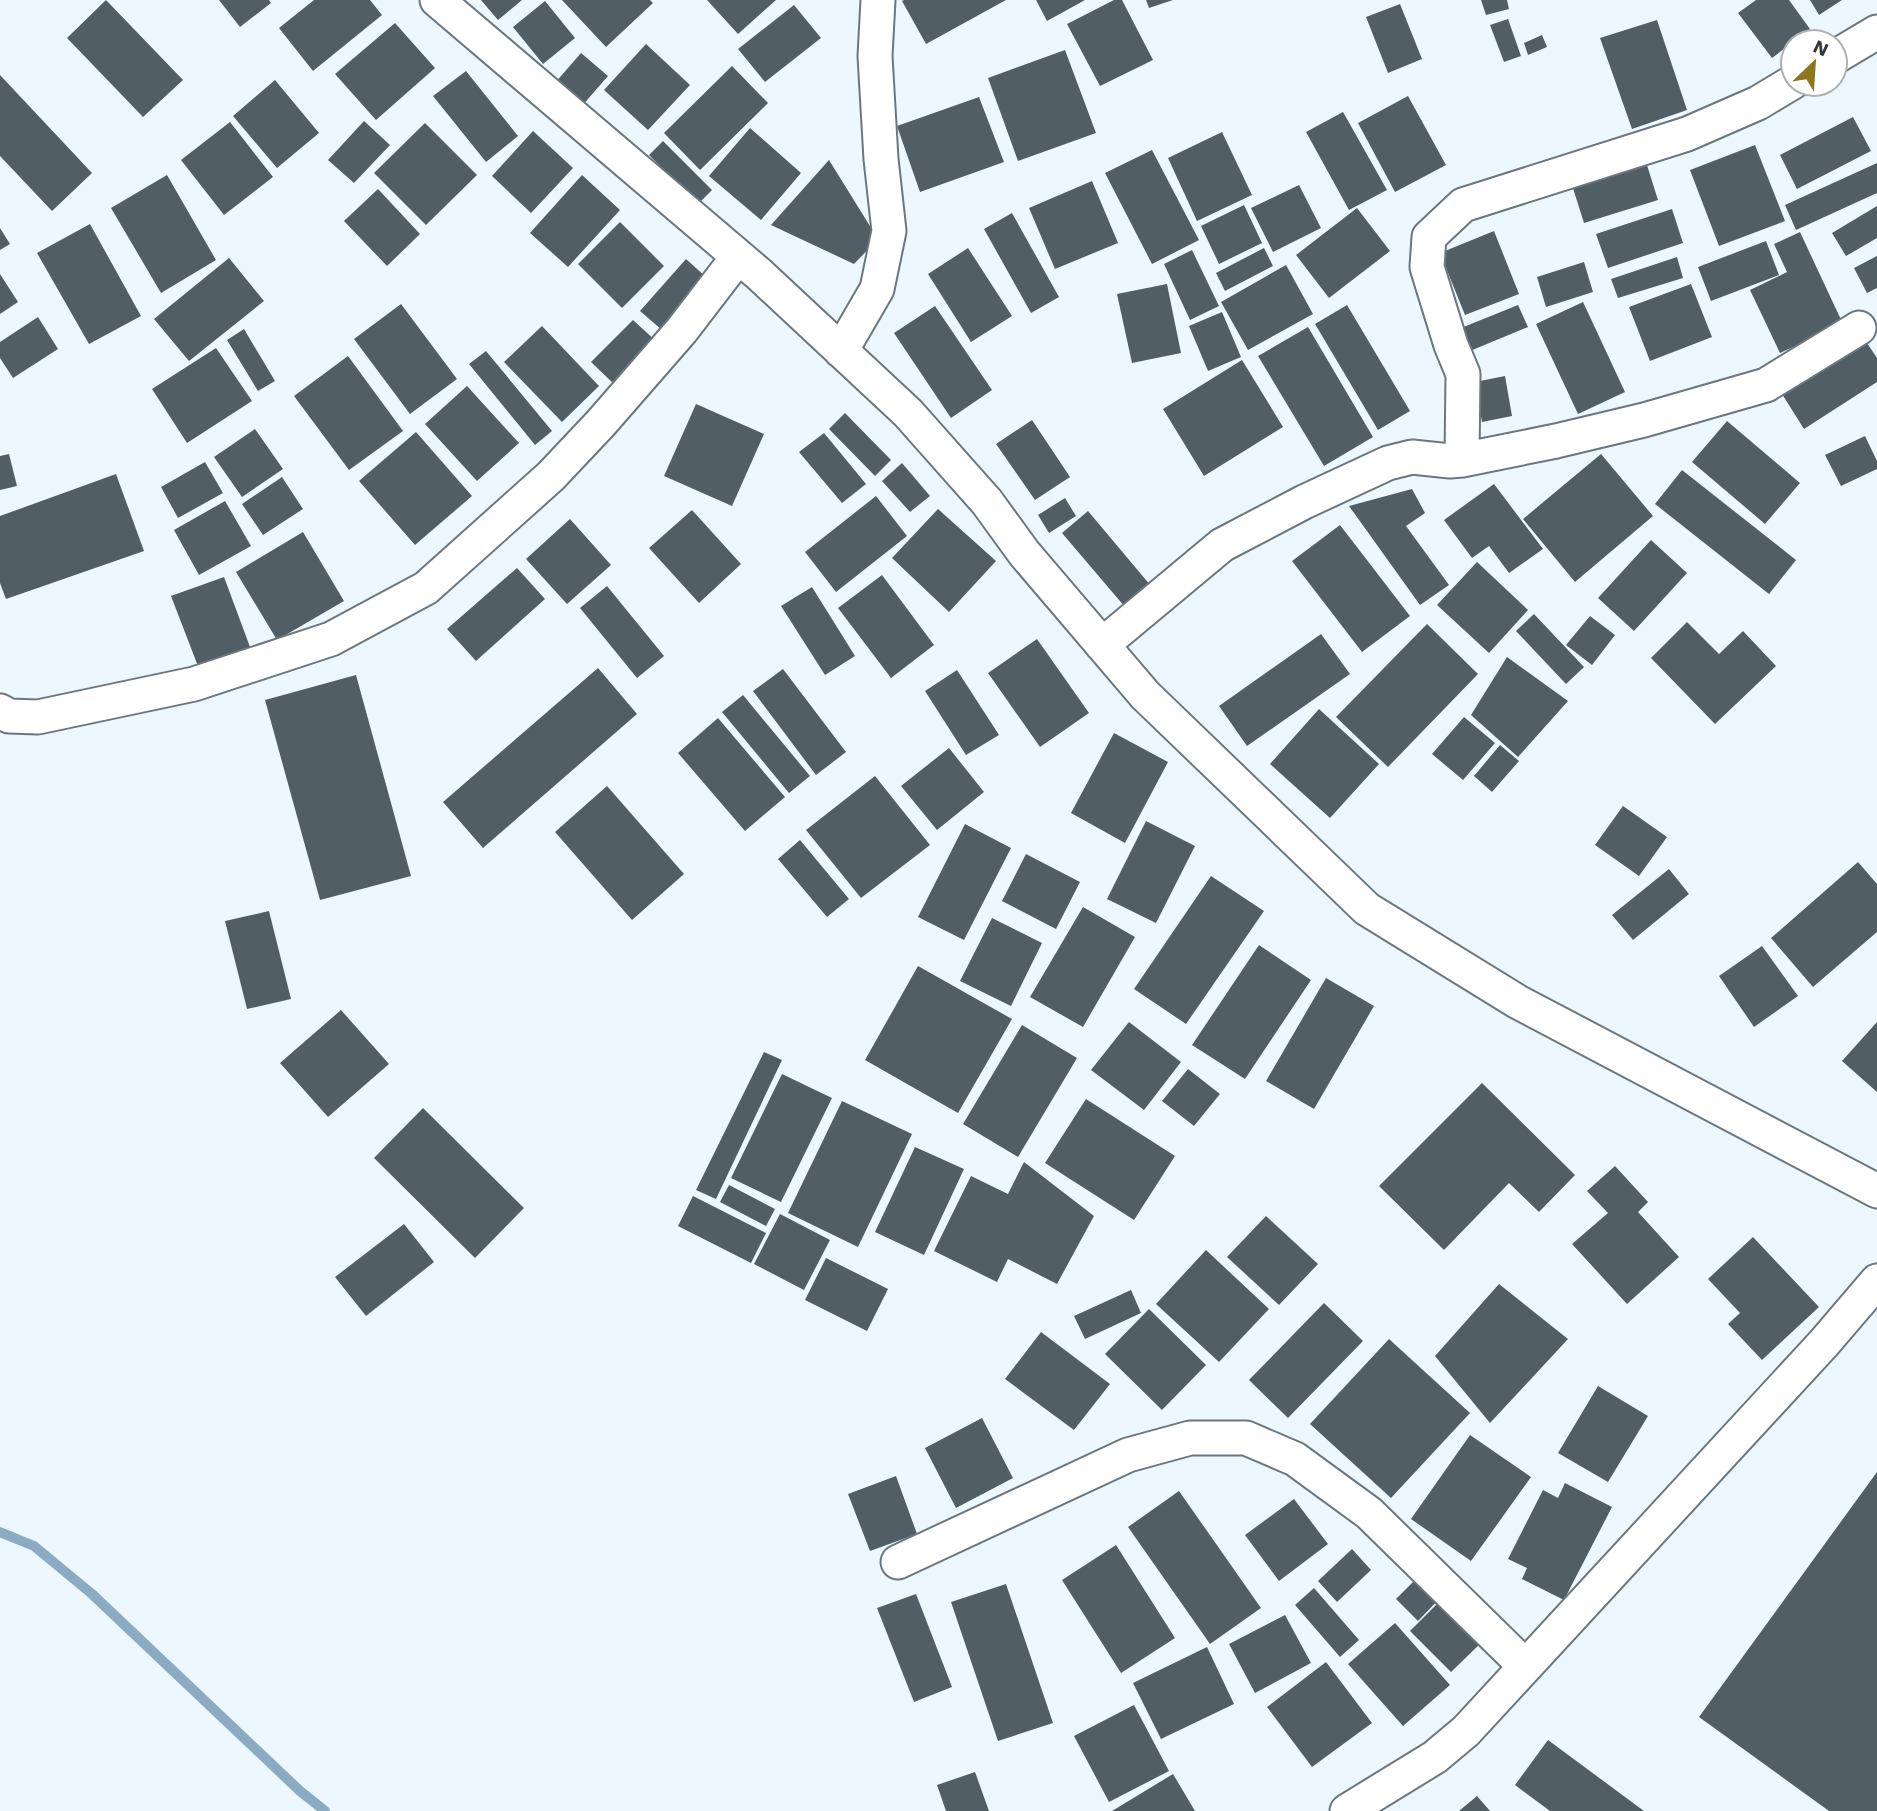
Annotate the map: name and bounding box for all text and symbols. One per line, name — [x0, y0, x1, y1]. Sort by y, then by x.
north arrow — [1779, 28, 1849, 98]
text: N — [1810, 35, 1832, 61]

